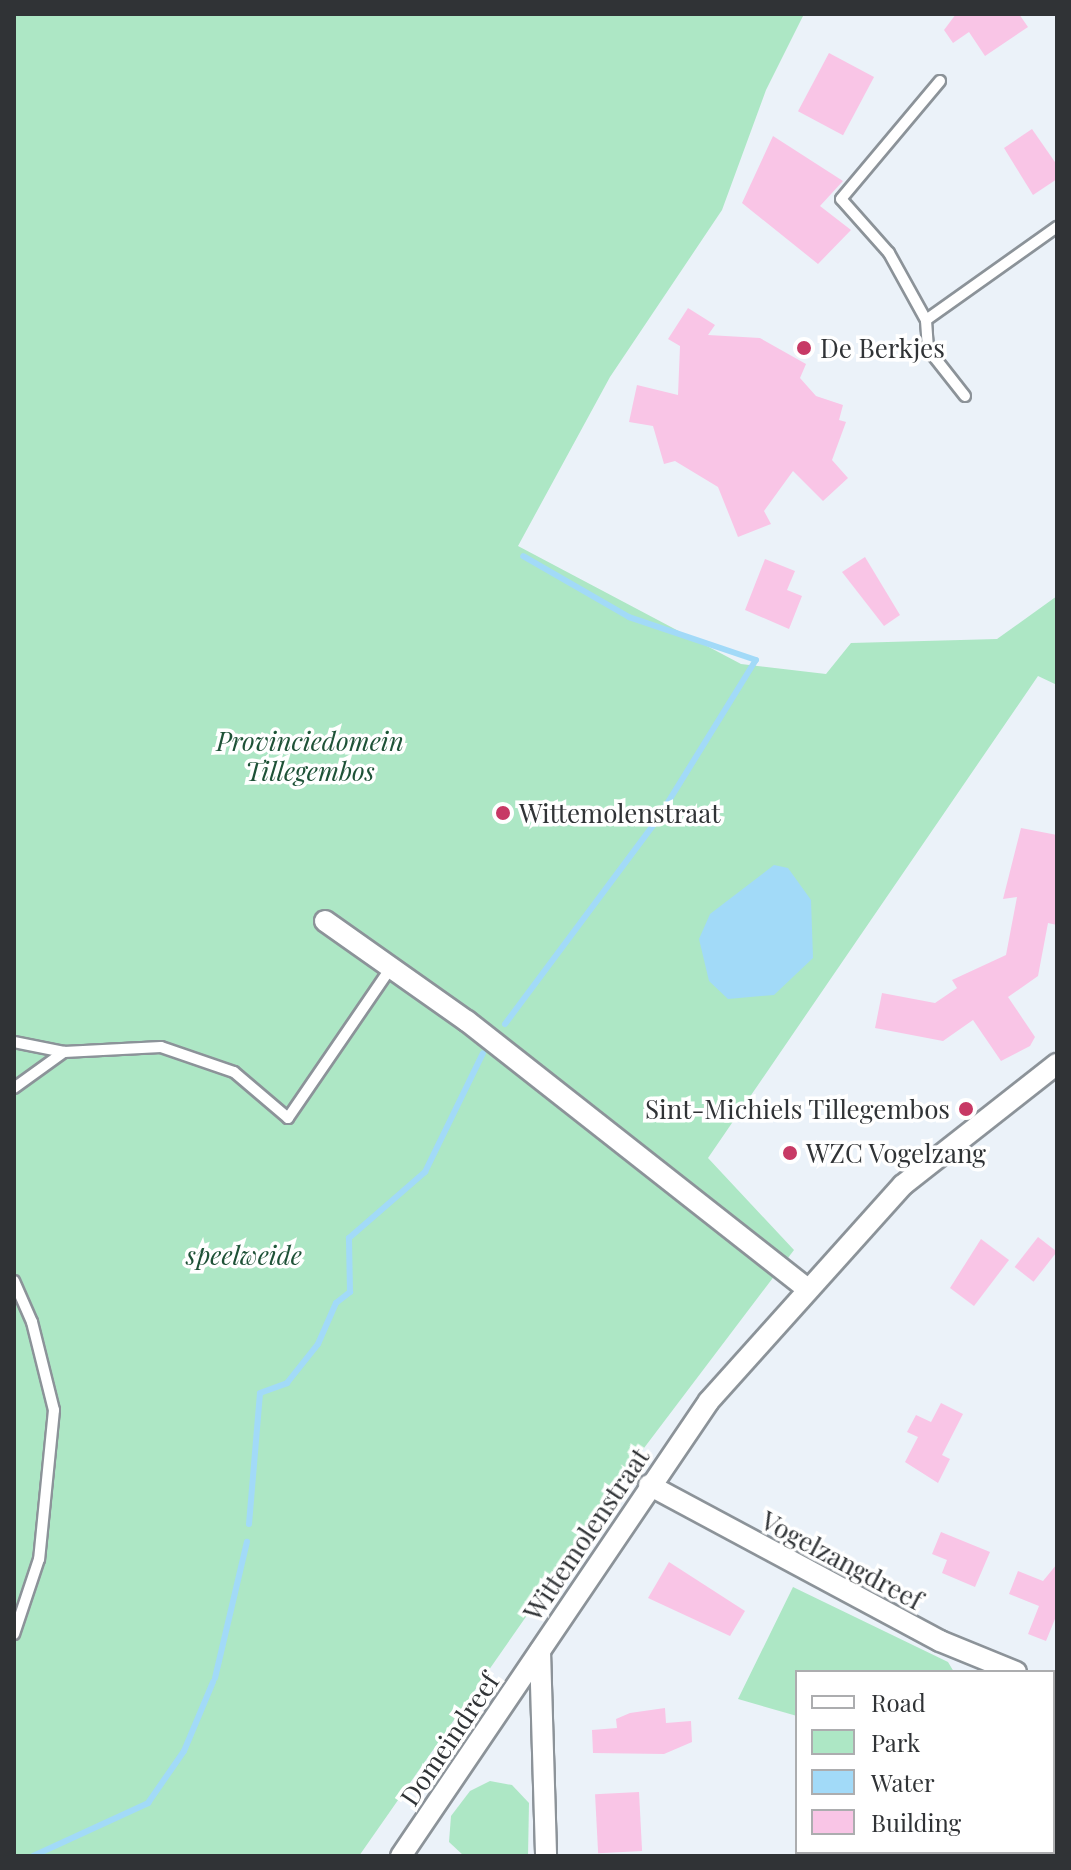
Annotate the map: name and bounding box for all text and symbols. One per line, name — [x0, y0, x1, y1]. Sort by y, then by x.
place label: De Berkjes — [820, 332, 945, 364]
marker: De Berkjes — [795, 339, 813, 357]
park label: Provinciedomein Tillegembos — [216, 725, 404, 786]
place label: Wittemolenstraat — [519, 797, 720, 829]
marker: Wittemolenstraat — [494, 804, 512, 822]
place label: Sint-Michiels Tillegembos — [644, 1093, 950, 1125]
marker: Sint-Michiels Tillegembos — [957, 1100, 975, 1118]
place label: WZC Vogelzang — [806, 1137, 987, 1169]
marker: WZC Vogelzang — [781, 1144, 799, 1162]
park label: speelweide — [186, 1239, 302, 1271]
street label: Wittemolenstraat — [517, 1442, 655, 1626]
street label: Vogelzangdreef — [756, 1504, 928, 1616]
street label: Domeindreef — [393, 1667, 505, 1811]
legend — [795, 1670, 1055, 1854]
text: Road — [871, 1686, 926, 1718]
text: Park — [871, 1726, 920, 1758]
text: Water — [871, 1766, 935, 1798]
text: Building — [871, 1806, 961, 1838]

